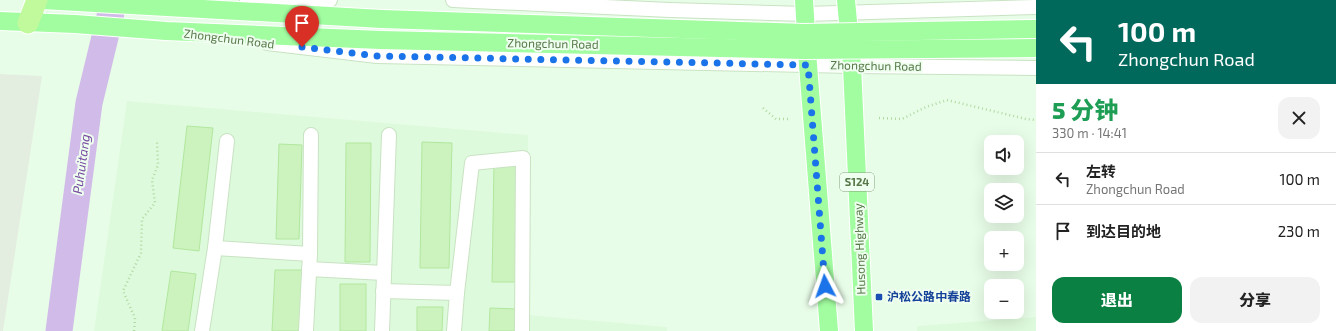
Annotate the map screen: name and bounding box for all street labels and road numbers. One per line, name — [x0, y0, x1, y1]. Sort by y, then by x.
street label: Zhongchun Road — [183, 26, 275, 51]
street label: Zhongchun Road — [507, 35, 599, 51]
street label: Zhongchun Road — [830, 57, 922, 73]
road number: S124 — [840, 173, 874, 191]
street label: Husong Highway — [850, 202, 868, 295]

